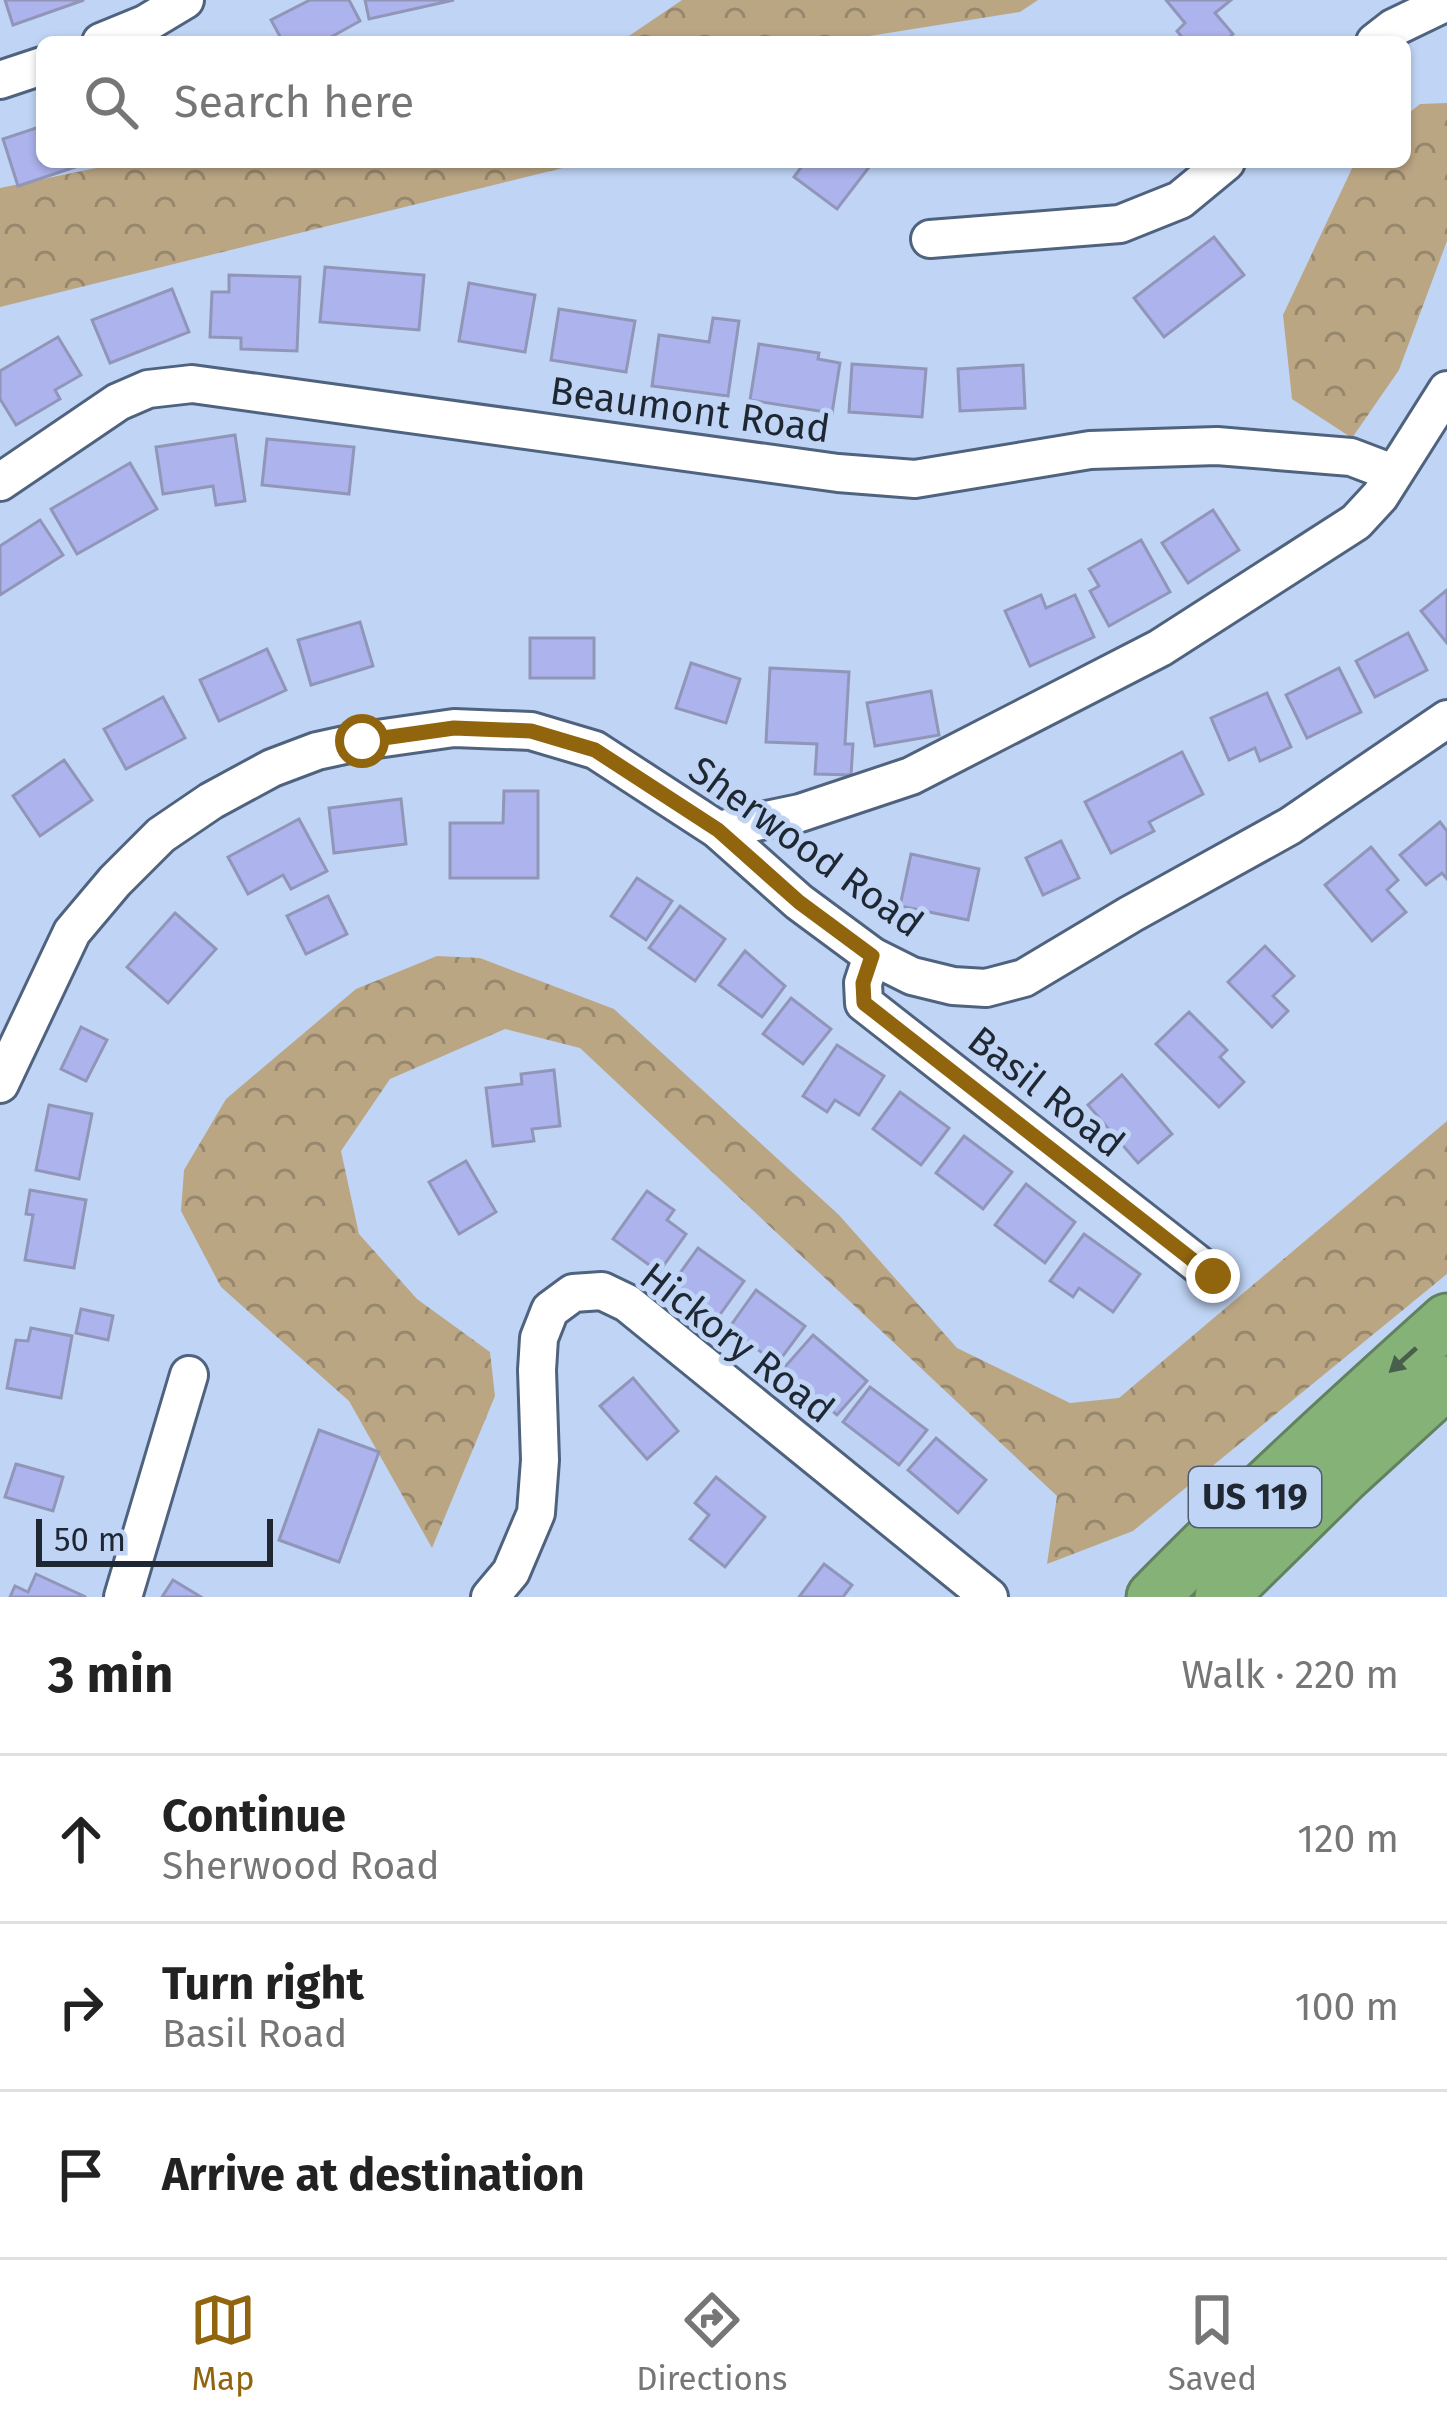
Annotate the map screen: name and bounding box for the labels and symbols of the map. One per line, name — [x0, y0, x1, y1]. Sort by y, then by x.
street label: Beaumont Road — [547, 368, 833, 452]
route start — [335, 714, 389, 768]
street label: Sherwood Road — [680, 747, 932, 947]
street label: Basil Road — [959, 1017, 1133, 1167]
route end — [1186, 1249, 1240, 1303]
street label: Hickory Road — [631, 1253, 843, 1433]
one-way arrow — [1388, 1346, 1417, 1373]
road number: US 119 — [1189, 1467, 1321, 1527]
scale bar — [36, 1513, 273, 1566]

